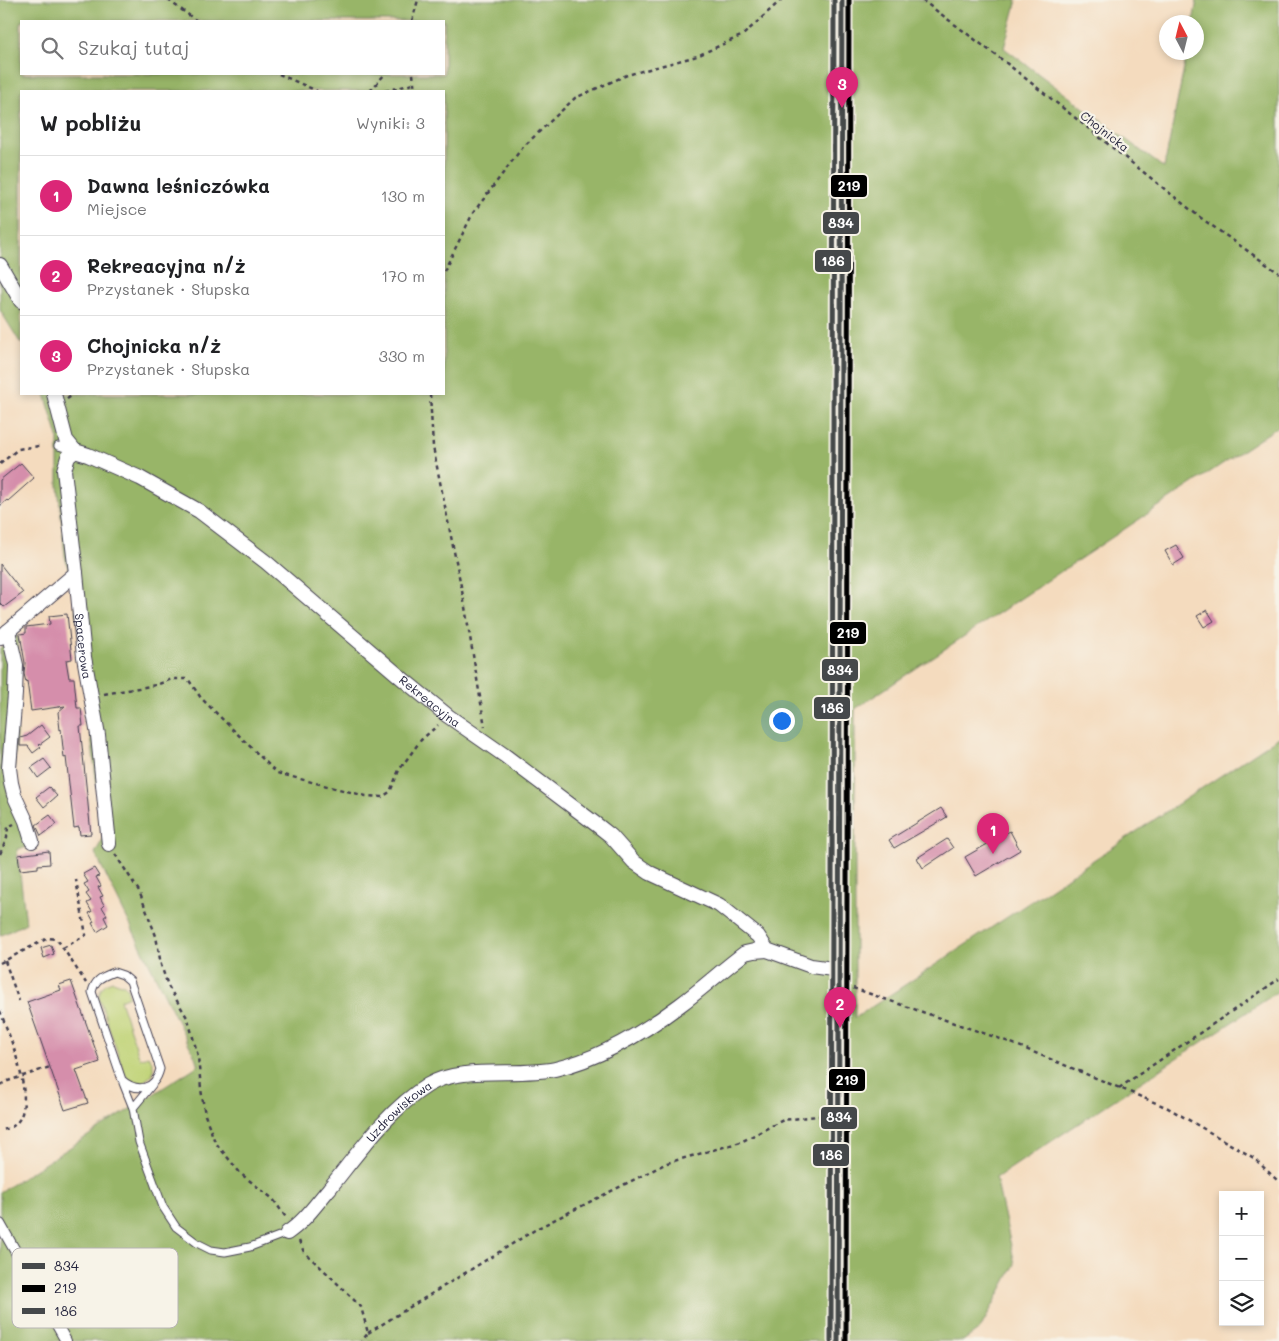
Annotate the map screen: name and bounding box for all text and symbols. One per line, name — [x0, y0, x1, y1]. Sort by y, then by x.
north arrow — [1159, 15, 1204, 60]
search box — [20, 20, 445, 75]
icon: search — [38, 34, 66, 62]
text: Szukaj tutaj — [78, 35, 189, 60]
pin: 3 — [826, 67, 858, 108]
street label: Chojnicka — [1077, 107, 1133, 155]
text: W pobliżu — [40, 109, 141, 136]
text: Wyniki: 3 — [356, 112, 425, 133]
text: Dawna leśniczówka — [87, 173, 270, 198]
line badge: 219 — [830, 174, 868, 198]
text: 219 — [838, 176, 861, 195]
text: 1 — [52, 185, 60, 206]
text: 130 m — [381, 185, 425, 206]
text: Miejsce — [87, 198, 147, 219]
line badge: 834 — [822, 211, 860, 235]
text: 834 — [828, 213, 854, 232]
line badge: 186 — [814, 249, 852, 273]
text: 186 — [821, 251, 845, 270]
text: Rekreacyjna n/ż — [87, 253, 246, 278]
text: 2 — [52, 265, 60, 286]
text: 170 m — [381, 265, 425, 286]
text: Przystanek · Słupska — [87, 278, 250, 299]
text: Chojnicka n/ż — [87, 333, 221, 358]
text: 3 — [51, 345, 61, 366]
text: 330 m — [379, 345, 425, 366]
text: Przystanek · Słupska — [87, 358, 250, 379]
street label: Spacerowa — [72, 612, 96, 680]
line badge: 219 — [829, 621, 867, 645]
text: 219 — [837, 623, 860, 642]
line badge: 834 — [821, 658, 859, 682]
text: 834 — [827, 660, 853, 679]
street label: Rekreacyjna — [396, 672, 464, 730]
line badge: 186 — [813, 696, 851, 720]
text: 186 — [820, 698, 844, 717]
your location — [769, 708, 795, 734]
pin: 1 — [977, 813, 1009, 854]
pin: 2 — [824, 987, 856, 1028]
line badge: 219 — [828, 1068, 866, 1092]
text: 219 — [836, 1070, 859, 1089]
street label: Uzdrowiskowa — [362, 1077, 435, 1145]
line badge: 834 — [820, 1106, 858, 1130]
text: 834 — [826, 1107, 852, 1126]
line badge: 186 — [812, 1143, 850, 1167]
text: 186 — [819, 1145, 843, 1164]
map controls — [1219, 1191, 1264, 1326]
button: + — [1219, 1191, 1264, 1236]
button: − — [1219, 1236, 1264, 1281]
legend — [12, 1248, 178, 1328]
text: 834 — [54, 1256, 80, 1275]
text: 219 — [54, 1278, 76, 1297]
button: layers — [1219, 1281, 1264, 1326]
text: 186 — [54, 1301, 77, 1320]

